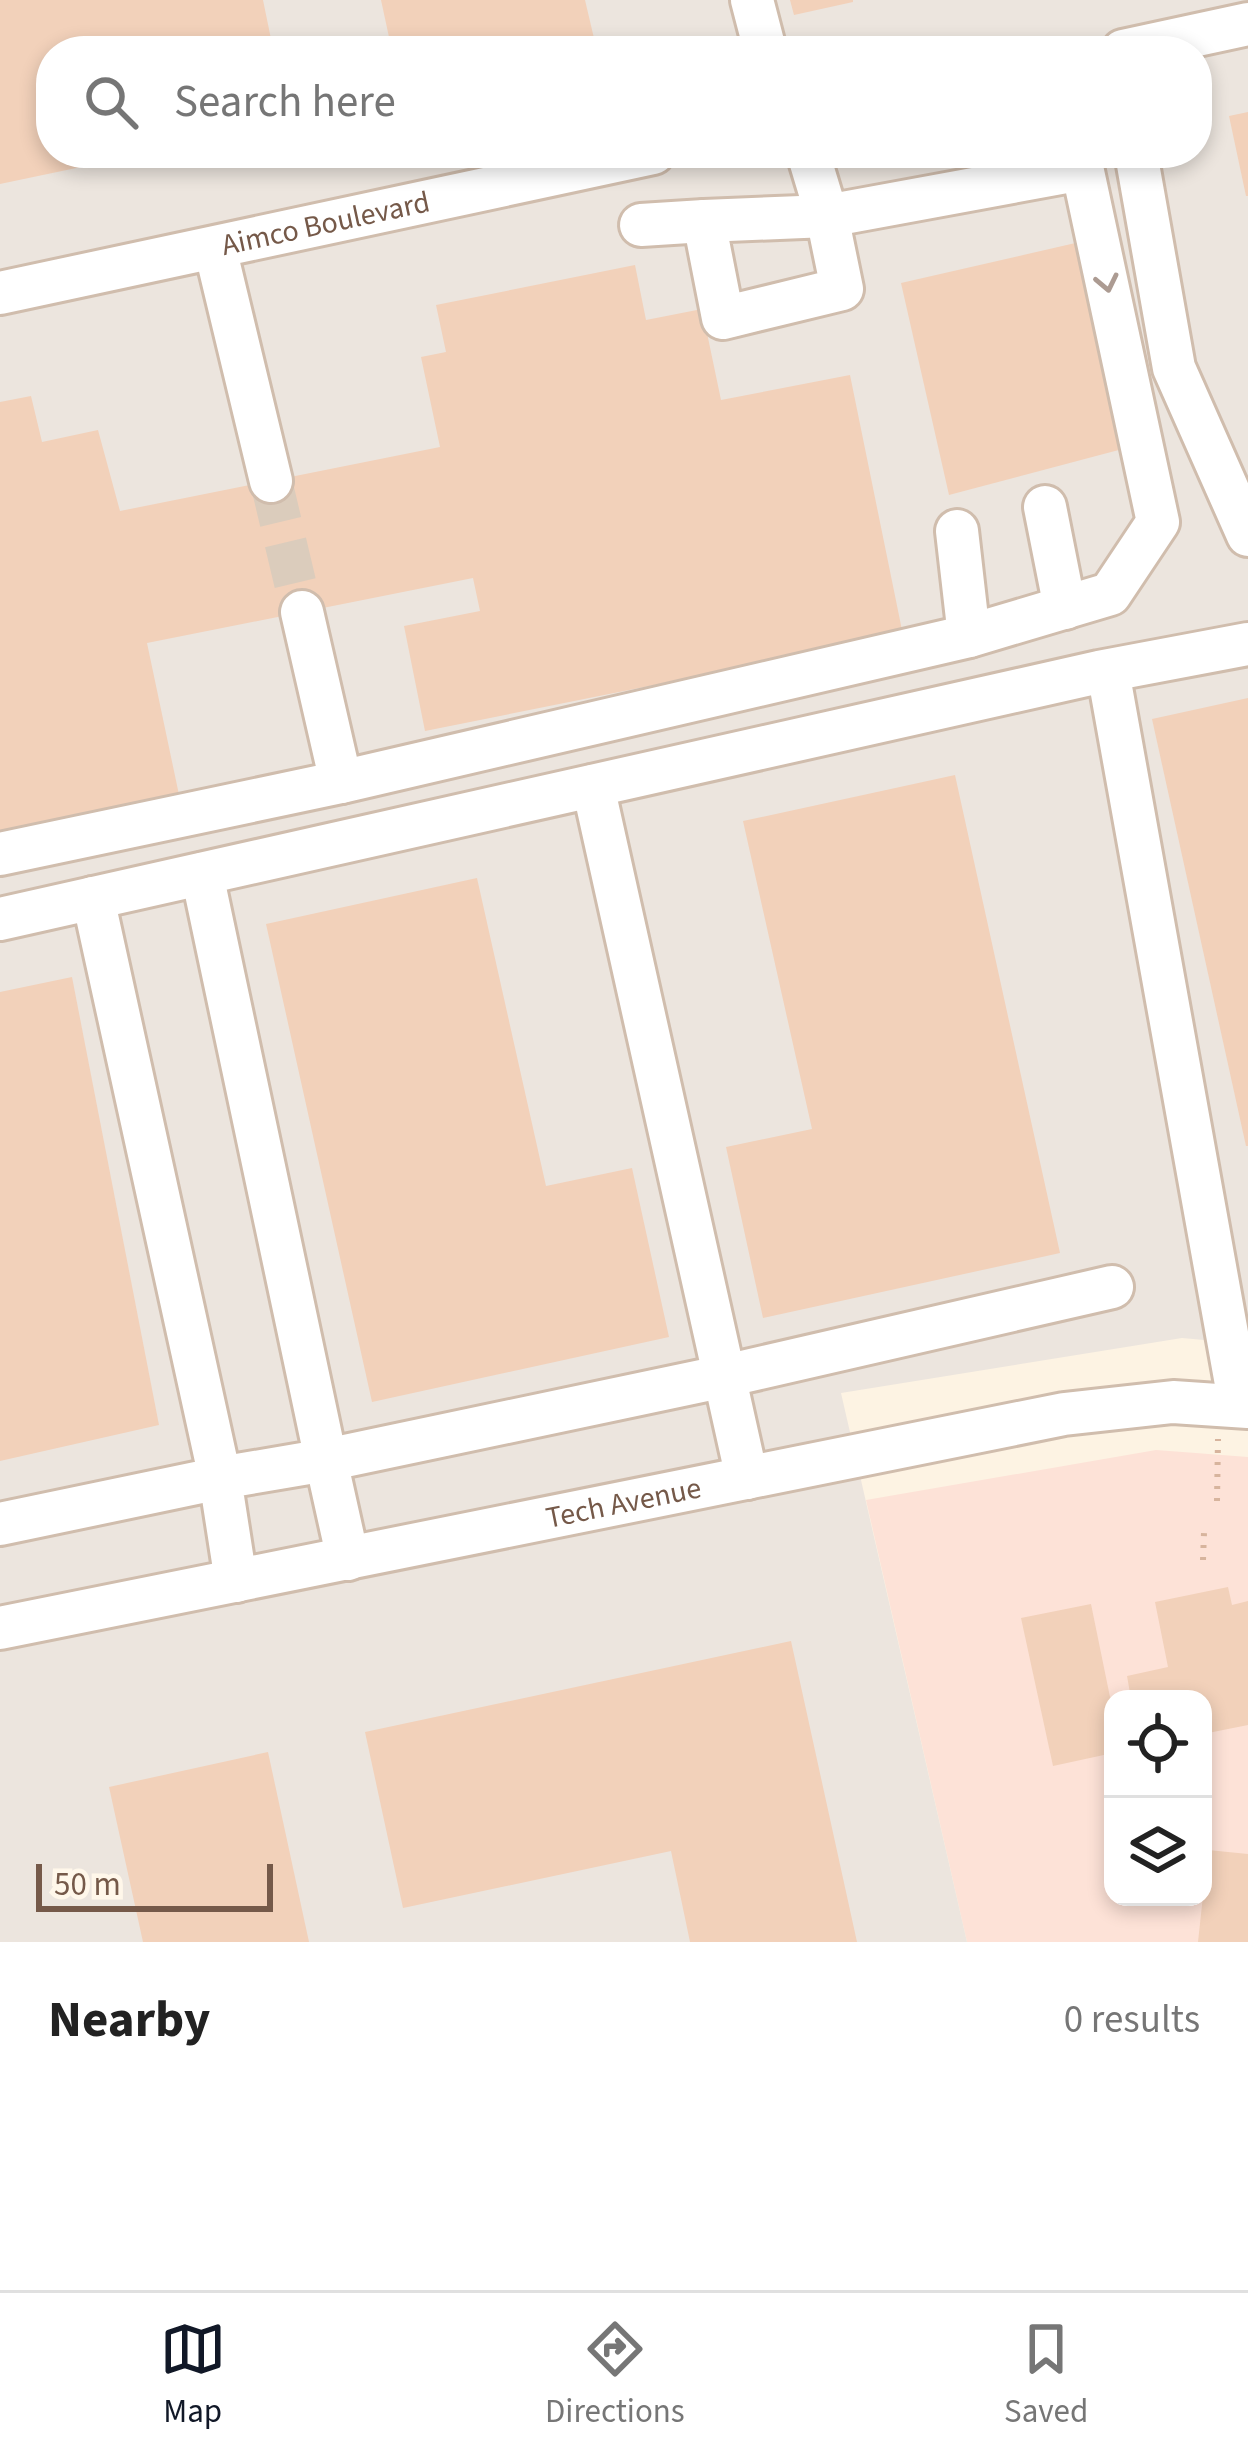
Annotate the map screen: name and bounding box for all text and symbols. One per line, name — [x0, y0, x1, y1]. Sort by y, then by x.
search box — [36, 36, 1212, 168]
icon: search — [78, 69, 144, 135]
text: Search here — [174, 70, 396, 134]
street label: Aimco Boulevard — [217, 180, 434, 267]
one-way arrow — [1093, 273, 1118, 293]
street label: Tech Avenue — [542, 1466, 705, 1540]
map controls — [1104, 1690, 1212, 1906]
button: locate — [1104, 1690, 1212, 1798]
button: layers — [1104, 1798, 1212, 1906]
scale bar — [36, 1858, 273, 1911]
text: 50 m — [54, 1861, 121, 1908]
text: Nearby — [48, 1984, 210, 2056]
text: 0 results — [1064, 1992, 1200, 2048]
tab: Map — [160, 2316, 226, 2435]
tab: Directions — [545, 2316, 685, 2435]
tab: Saved — [1004, 2316, 1088, 2435]

